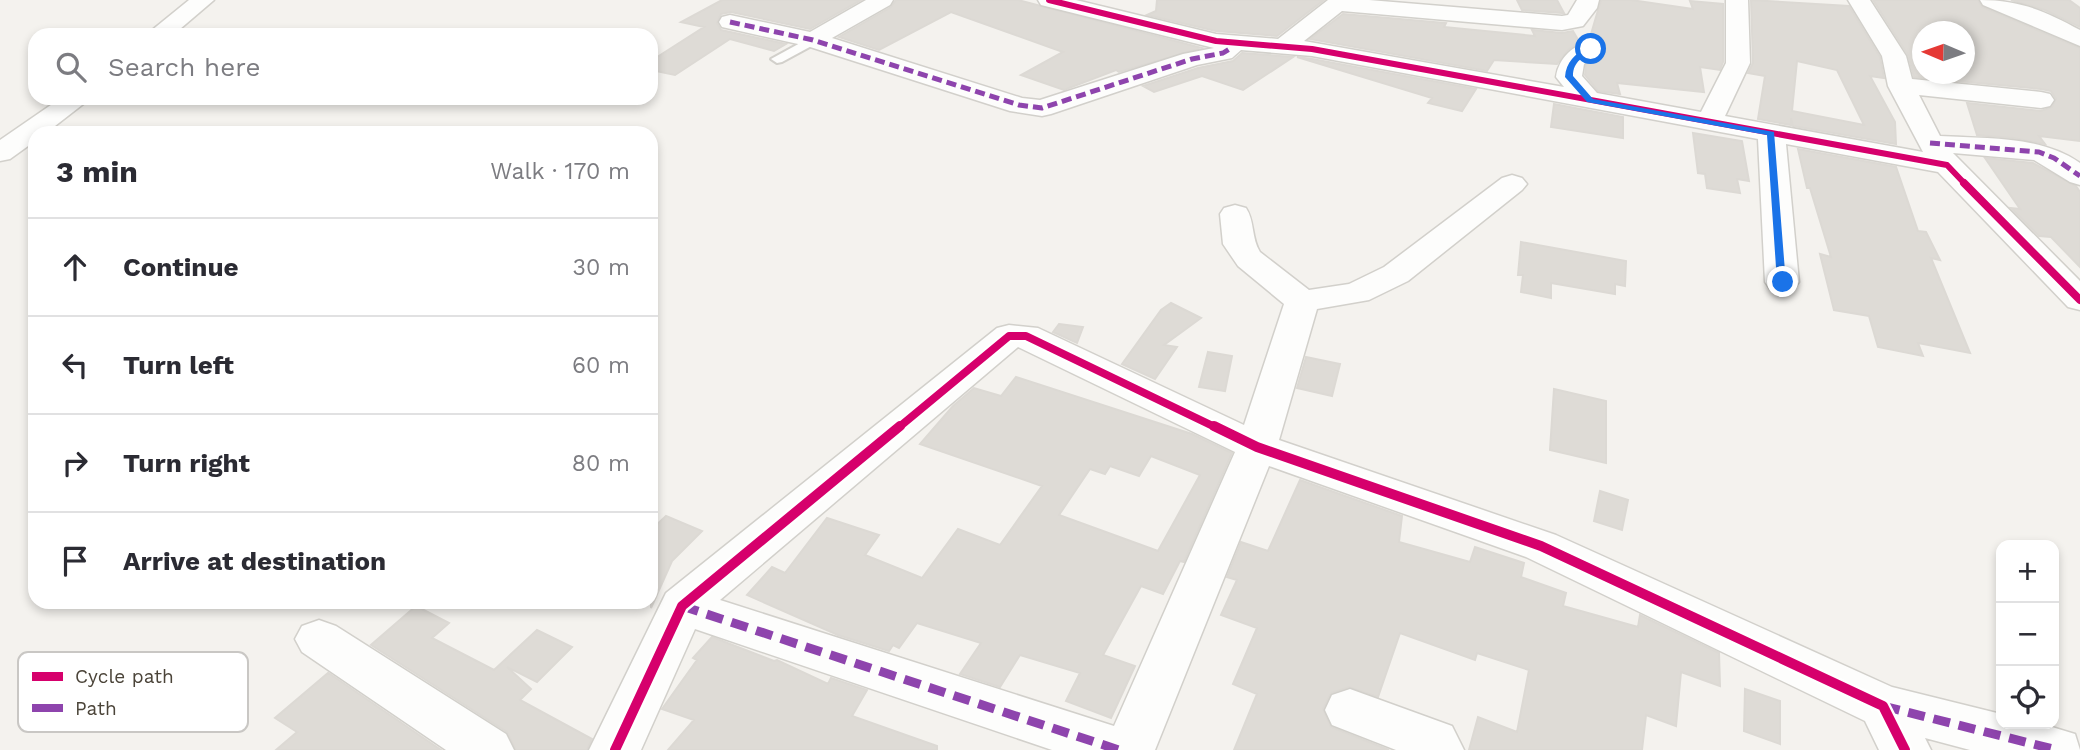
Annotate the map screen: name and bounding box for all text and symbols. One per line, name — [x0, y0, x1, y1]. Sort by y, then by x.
north arrow — [1912, 21, 1975, 84]
search box — [28, 28, 658, 105]
route start — [1575, 33, 1606, 64]
icon: search — [52, 48, 90, 86]
text: Search here — [108, 52, 260, 82]
text: 3 min — [56, 154, 138, 189]
text: Walk · 170 m — [490, 158, 630, 185]
icon: ahead — [56, 248, 94, 286]
text: Continue — [123, 252, 239, 282]
text: 30 m — [573, 254, 630, 281]
route end — [1767, 266, 1798, 297]
icon: left — [56, 346, 94, 384]
text: Turn left — [123, 350, 234, 380]
text: 60 m — [572, 352, 630, 379]
icon: right — [56, 444, 94, 482]
text: Turn right — [123, 448, 250, 478]
text: 80 m — [572, 450, 630, 477]
map controls — [1996, 540, 2059, 729]
button: + — [1996, 540, 2059, 603]
icon: arrive — [56, 542, 94, 580]
text: Arrive at destination — [123, 546, 386, 576]
button: − — [1996, 603, 2059, 666]
legend — [18, 652, 248, 732]
text: Cycle path — [75, 665, 174, 688]
button: locate — [1996, 666, 2059, 729]
text: Path — [75, 697, 117, 720]

